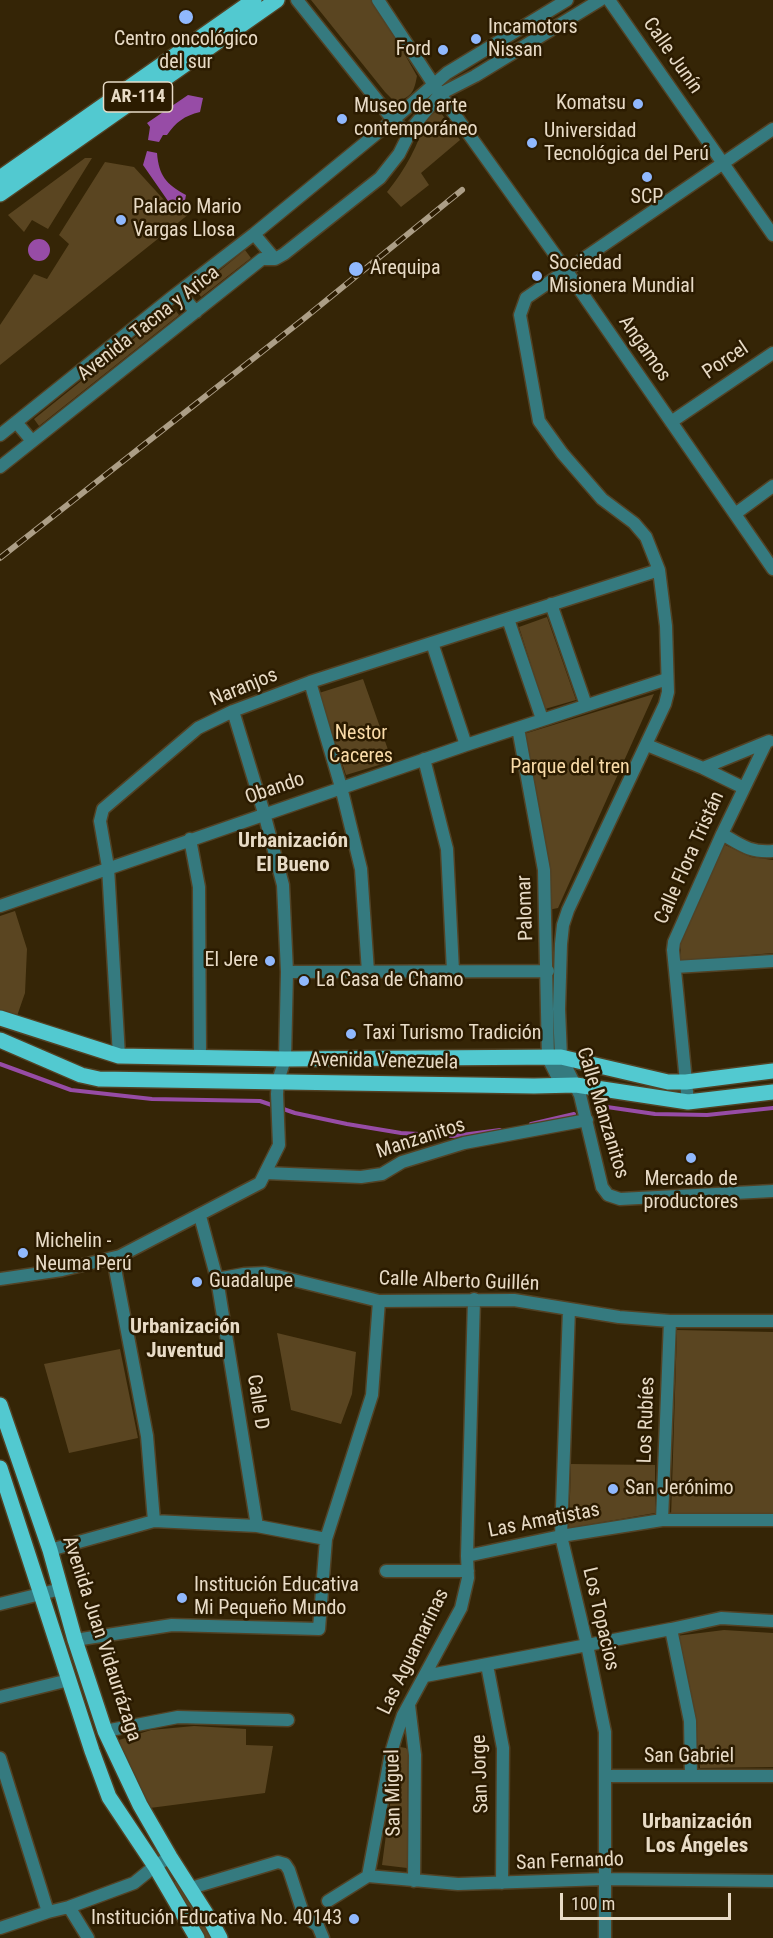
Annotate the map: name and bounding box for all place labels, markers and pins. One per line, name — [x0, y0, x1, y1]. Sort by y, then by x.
marker: Centro oncológico del sur — [177, 8, 195, 26]
place label: Incamotors Nissan — [488, 16, 578, 63]
place label: Centro oncológico del sur — [114, 28, 258, 75]
marker: Incamotors Nissan — [469, 32, 483, 46]
place label: Ford — [396, 38, 431, 62]
marker: Ford — [436, 43, 450, 57]
place label: Komatsu — [556, 92, 626, 116]
place label: Museo de arte contemporáneo — [354, 95, 478, 142]
marker: Komatsu — [631, 97, 645, 111]
marker: Museo de arte contemporáneo — [335, 112, 349, 126]
place label: Universidad Tecnológica del Perú — [544, 120, 709, 167]
marker: Universidad Tecnológica del Perú — [525, 136, 539, 150]
marker: SCP — [640, 170, 654, 184]
place label: SCP — [631, 186, 663, 210]
place label: Palacio Mario Vargas Llosa — [133, 196, 242, 243]
marker: Palacio Mario Vargas Llosa — [114, 213, 128, 227]
place label: Sociedad Misionera Mundial — [549, 252, 695, 299]
place label: Arequipa — [370, 257, 441, 281]
marker: Arequipa — [347, 260, 365, 278]
marker: Sociedad Misionera Mundial — [530, 269, 544, 283]
place label: El Jere — [205, 949, 258, 973]
marker: El Jere — [263, 954, 277, 968]
place label: La Casa de Chamo — [316, 969, 463, 993]
marker: La Casa de Chamo — [297, 974, 311, 988]
place label: Taxi Turismo Tradición — [363, 1022, 542, 1046]
marker: Taxi Turismo Tradición — [344, 1027, 358, 1041]
marker: Mercado de productores — [684, 1151, 698, 1165]
place label: Mercado de productores — [644, 1168, 738, 1215]
place label: Michelin - Neuma Perú — [35, 1230, 132, 1277]
marker: Michelin - Neuma Perú — [16, 1246, 30, 1260]
place label: Guadalupe — [209, 1270, 293, 1294]
marker: Guadalupe — [190, 1275, 204, 1289]
place label: San Jerónimo — [625, 1477, 734, 1501]
marker: San Jerónimo — [606, 1482, 620, 1496]
place label: Institución Educativa Mi Pequeño Mundo — [194, 1574, 359, 1621]
marker: Institución Educativa Mi Pequeño Mundo — [175, 1591, 189, 1605]
place label: Institución Educativa No. 40143 — [91, 1907, 342, 1931]
marker: Institución Educativa No. 40143 — [347, 1912, 361, 1926]

